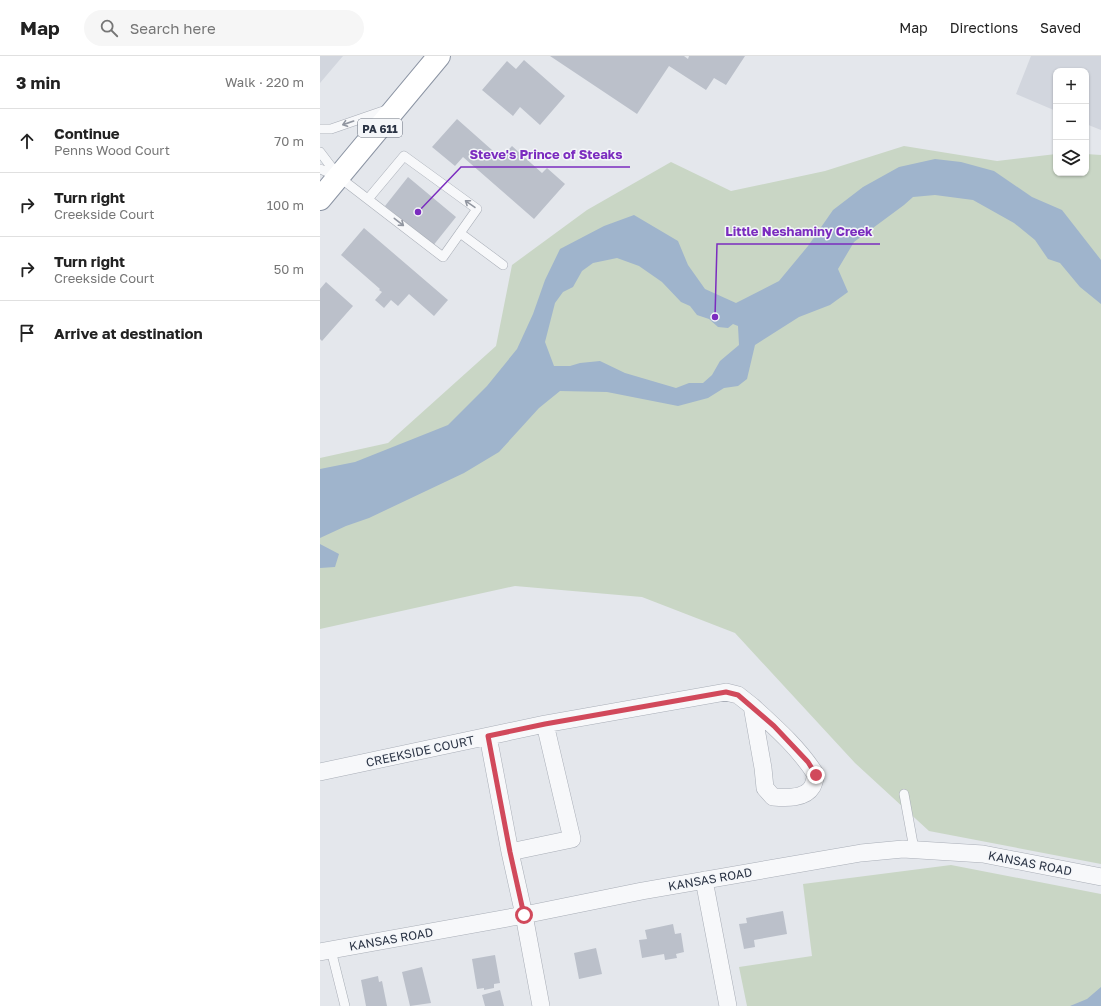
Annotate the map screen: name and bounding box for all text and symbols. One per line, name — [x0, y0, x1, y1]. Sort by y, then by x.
search box — [84, 10, 364, 46]
text: Map — [20, 16, 60, 39]
icon: search — [98, 17, 120, 39]
text: Search here — [130, 19, 216, 37]
text: Map — [899, 19, 928, 36]
text: Directions — [950, 19, 1018, 36]
text: Saved — [1040, 19, 1081, 36]
map controls — [1053, 68, 1089, 176]
button: + — [1053, 68, 1089, 104]
text: 3 min — [16, 72, 60, 93]
text: Walk · 220 m — [225, 74, 304, 90]
button: − — [1053, 104, 1089, 140]
road number: PA 611 — [358, 119, 402, 137]
one-way arrow — [342, 120, 354, 128]
text: Continue — [54, 124, 120, 142]
icon: ahead — [16, 130, 38, 152]
text: 70 m — [274, 133, 304, 149]
button: layers — [1053, 140, 1089, 176]
text: Penns Wood Court — [54, 142, 170, 158]
callout: Steve's Prince of Steaks — [461, 142, 630, 167]
text: Steve's Prince of Steaks — [469, 146, 623, 162]
text: Turn right — [54, 188, 125, 206]
icon: right — [16, 194, 38, 216]
text: 100 m — [267, 197, 304, 213]
one-way arrow — [464, 200, 475, 208]
text: Creekside Court — [54, 206, 154, 222]
one-way arrow — [393, 218, 404, 227]
callout: Little Neshaminy Creek — [717, 219, 880, 244]
text: Little Neshaminy Creek — [725, 223, 873, 239]
text: Turn right — [54, 252, 125, 270]
icon: right — [16, 258, 38, 280]
text: 50 m — [274, 261, 304, 277]
text: Creekside Court — [54, 270, 154, 286]
icon: arrive — [16, 322, 38, 344]
text: Arrive at destination — [54, 324, 203, 342]
street label: CREEKSIDE COURT — [364, 732, 476, 770]
route end — [807, 766, 825, 784]
street label: KANSAS ROAD — [987, 848, 1073, 878]
street label: KANSAS ROAD — [667, 864, 753, 894]
route start — [515, 906, 533, 924]
street label: KANSAS ROAD — [348, 924, 434, 954]

